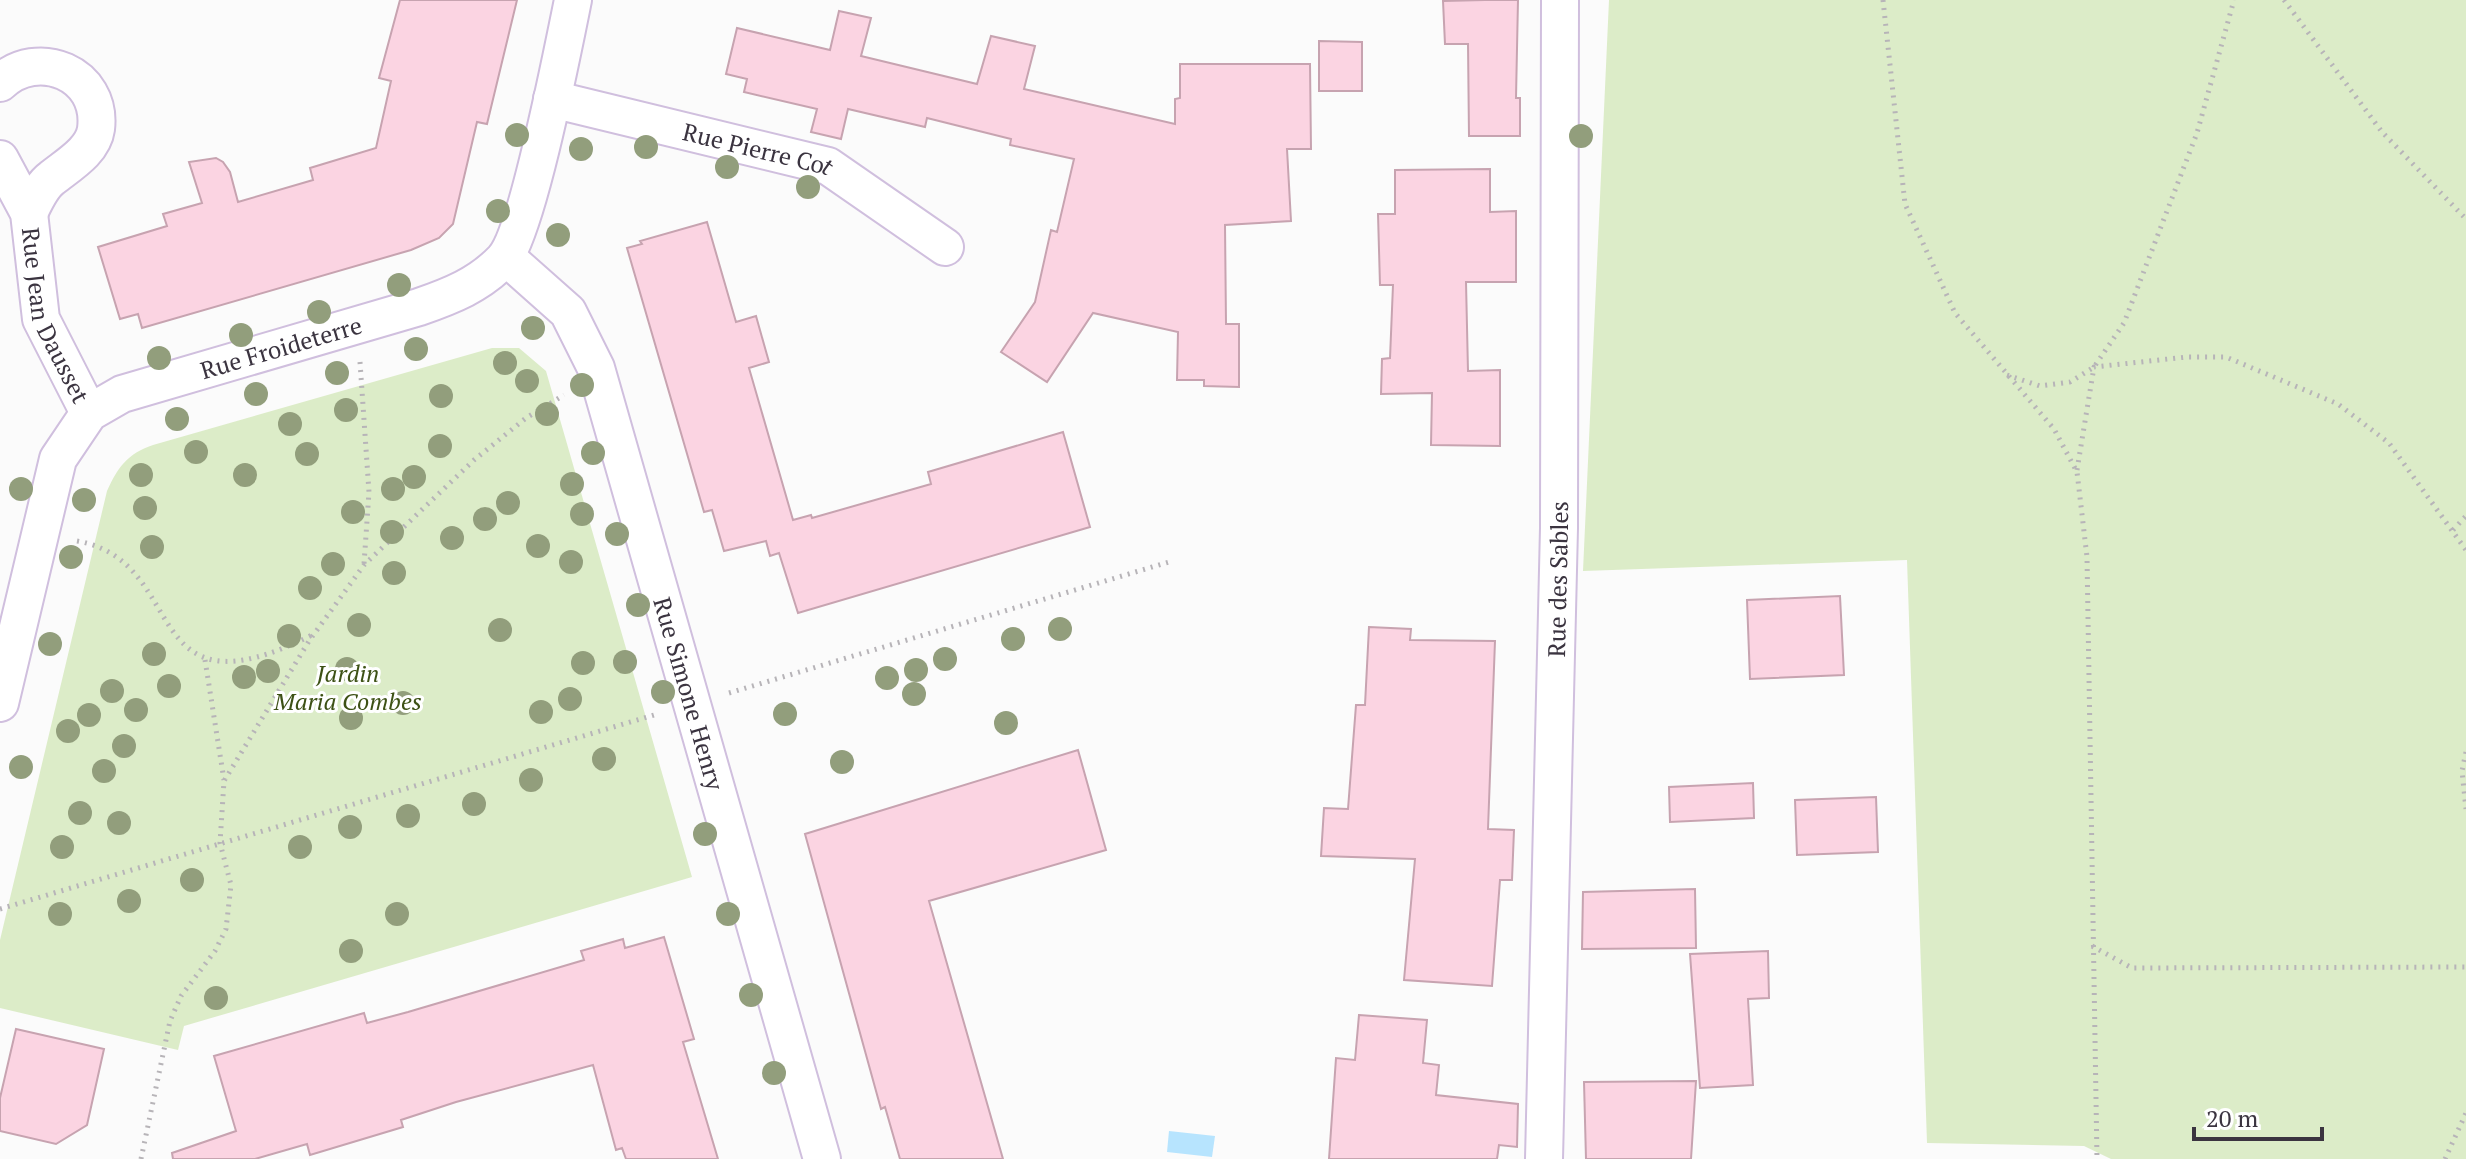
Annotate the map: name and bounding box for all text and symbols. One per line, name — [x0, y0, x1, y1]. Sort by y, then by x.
street label: Rue Pierre Cot — [680, 115, 841, 182]
street label: Rue Jean Dausset — [15, 226, 97, 408]
street label: Rue Froideterre — [196, 309, 365, 386]
street label: Rue des Sables — [1540, 501, 1575, 658]
street label: Rue Simone Henry — [646, 593, 732, 794]
park label: Jardin Maria Combes — [273, 657, 422, 717]
scale bar — [2194, 1091, 2322, 1141]
text: 20 m — [2206, 1102, 2258, 1134]

